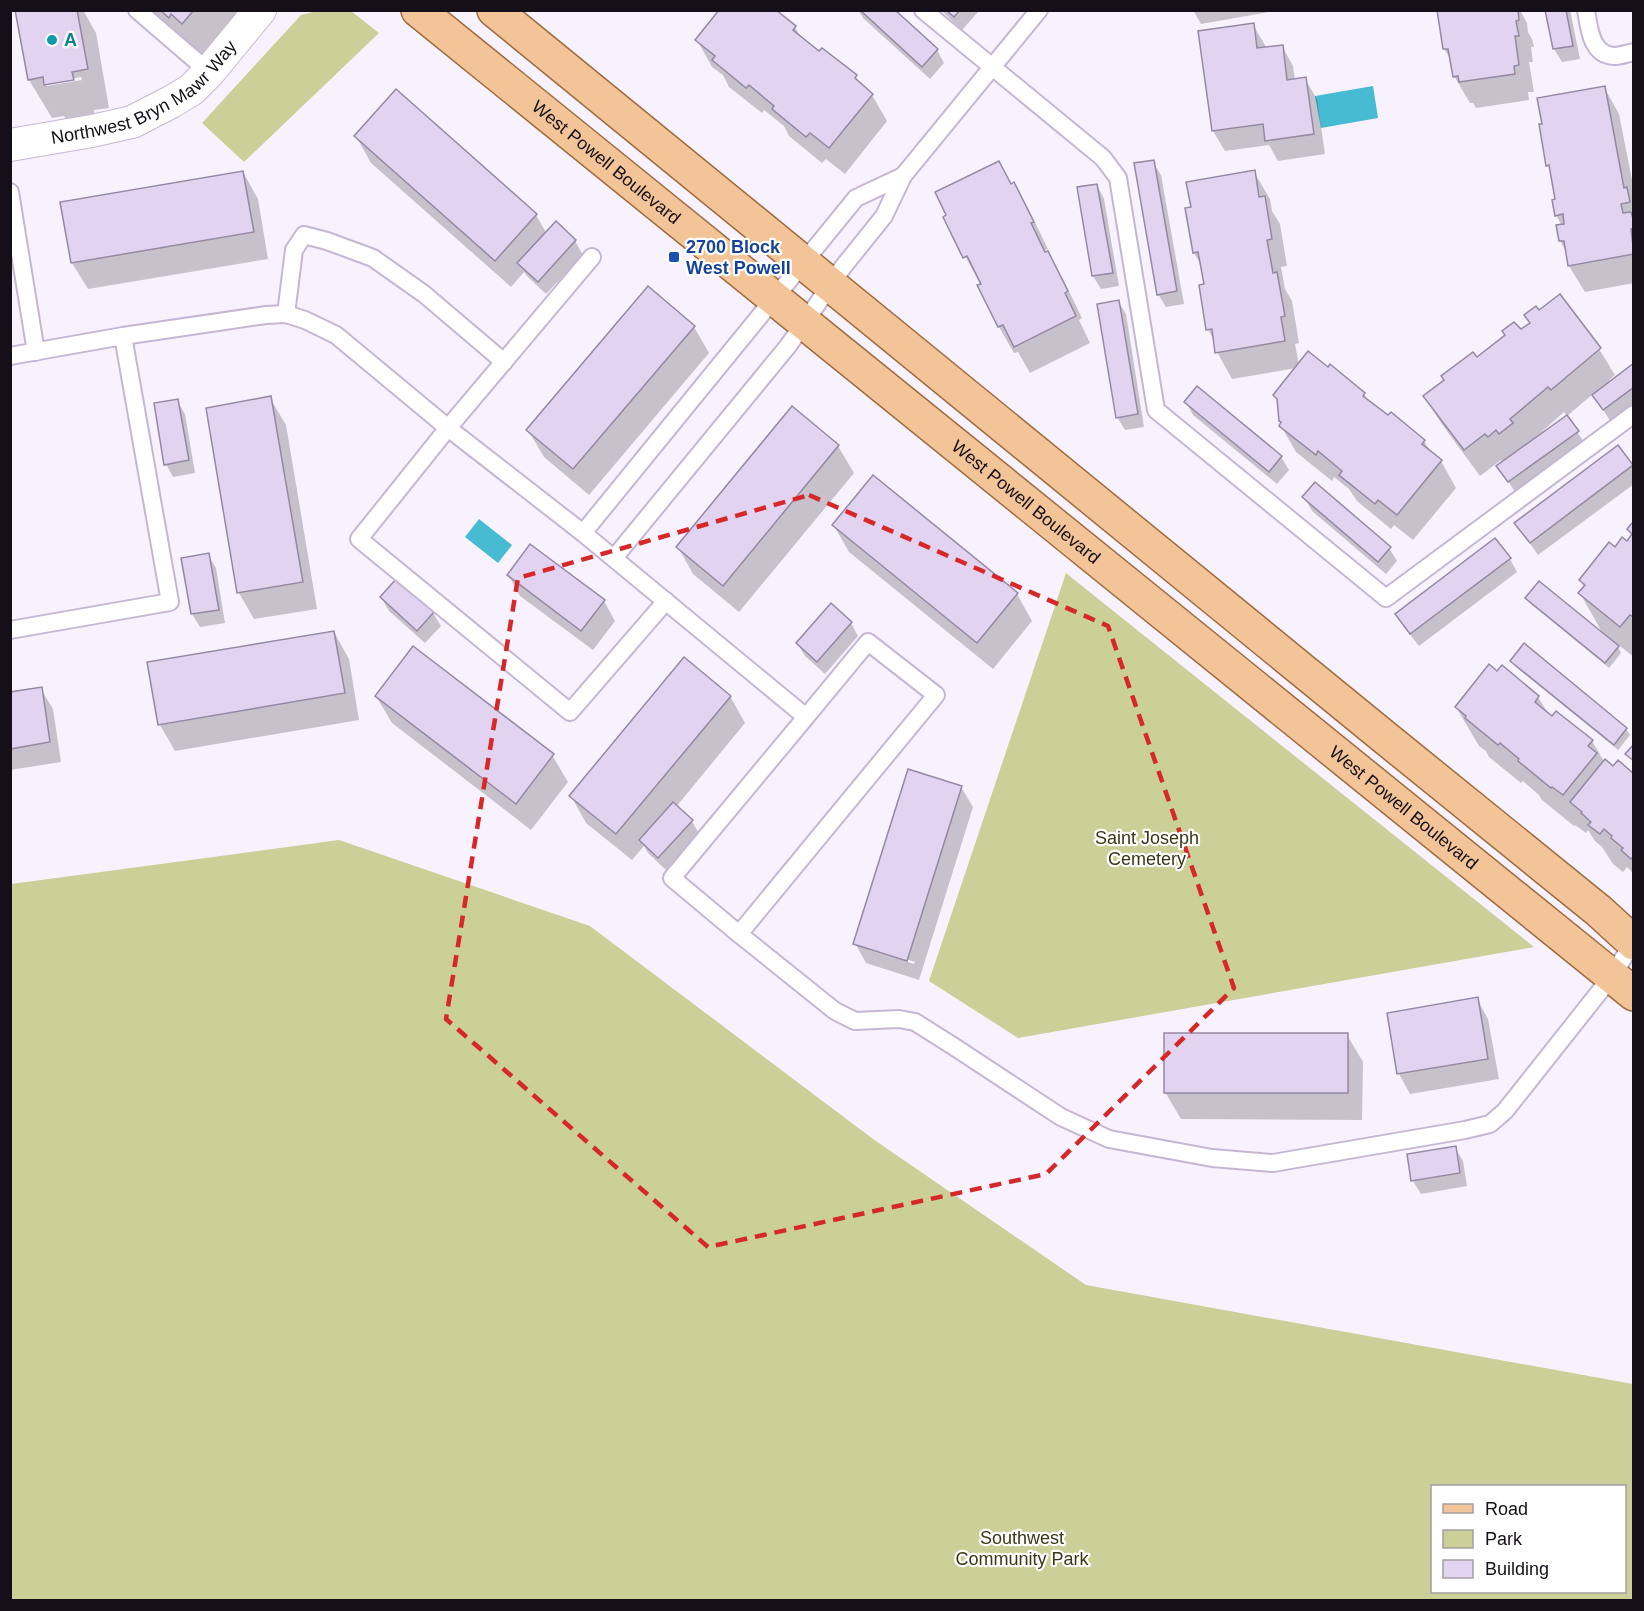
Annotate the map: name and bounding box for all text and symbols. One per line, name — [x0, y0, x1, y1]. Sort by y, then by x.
place label: A — [64, 30, 77, 50]
marker: A — [45, 33, 59, 47]
street label: Northwest Bryn Mawr Way — [49, 37, 241, 148]
street label: West Powell Boulevard — [528, 96, 684, 228]
place label: 2700 Block West Powell — [686, 237, 791, 278]
marker: 2700 Block West Powell — [667, 250, 681, 264]
street label: West Powell Boulevard — [948, 436, 1104, 568]
street label: West Powell Boulevard — [1326, 742, 1482, 874]
park label: Saint Joseph Cemetery — [1095, 828, 1199, 869]
legend — [1431, 1485, 1626, 1593]
text: Road — [1485, 1499, 1528, 1519]
park label: Southwest Community Park — [955, 1528, 1090, 1569]
text: Park — [1485, 1529, 1523, 1549]
text: Building — [1485, 1559, 1549, 1579]

